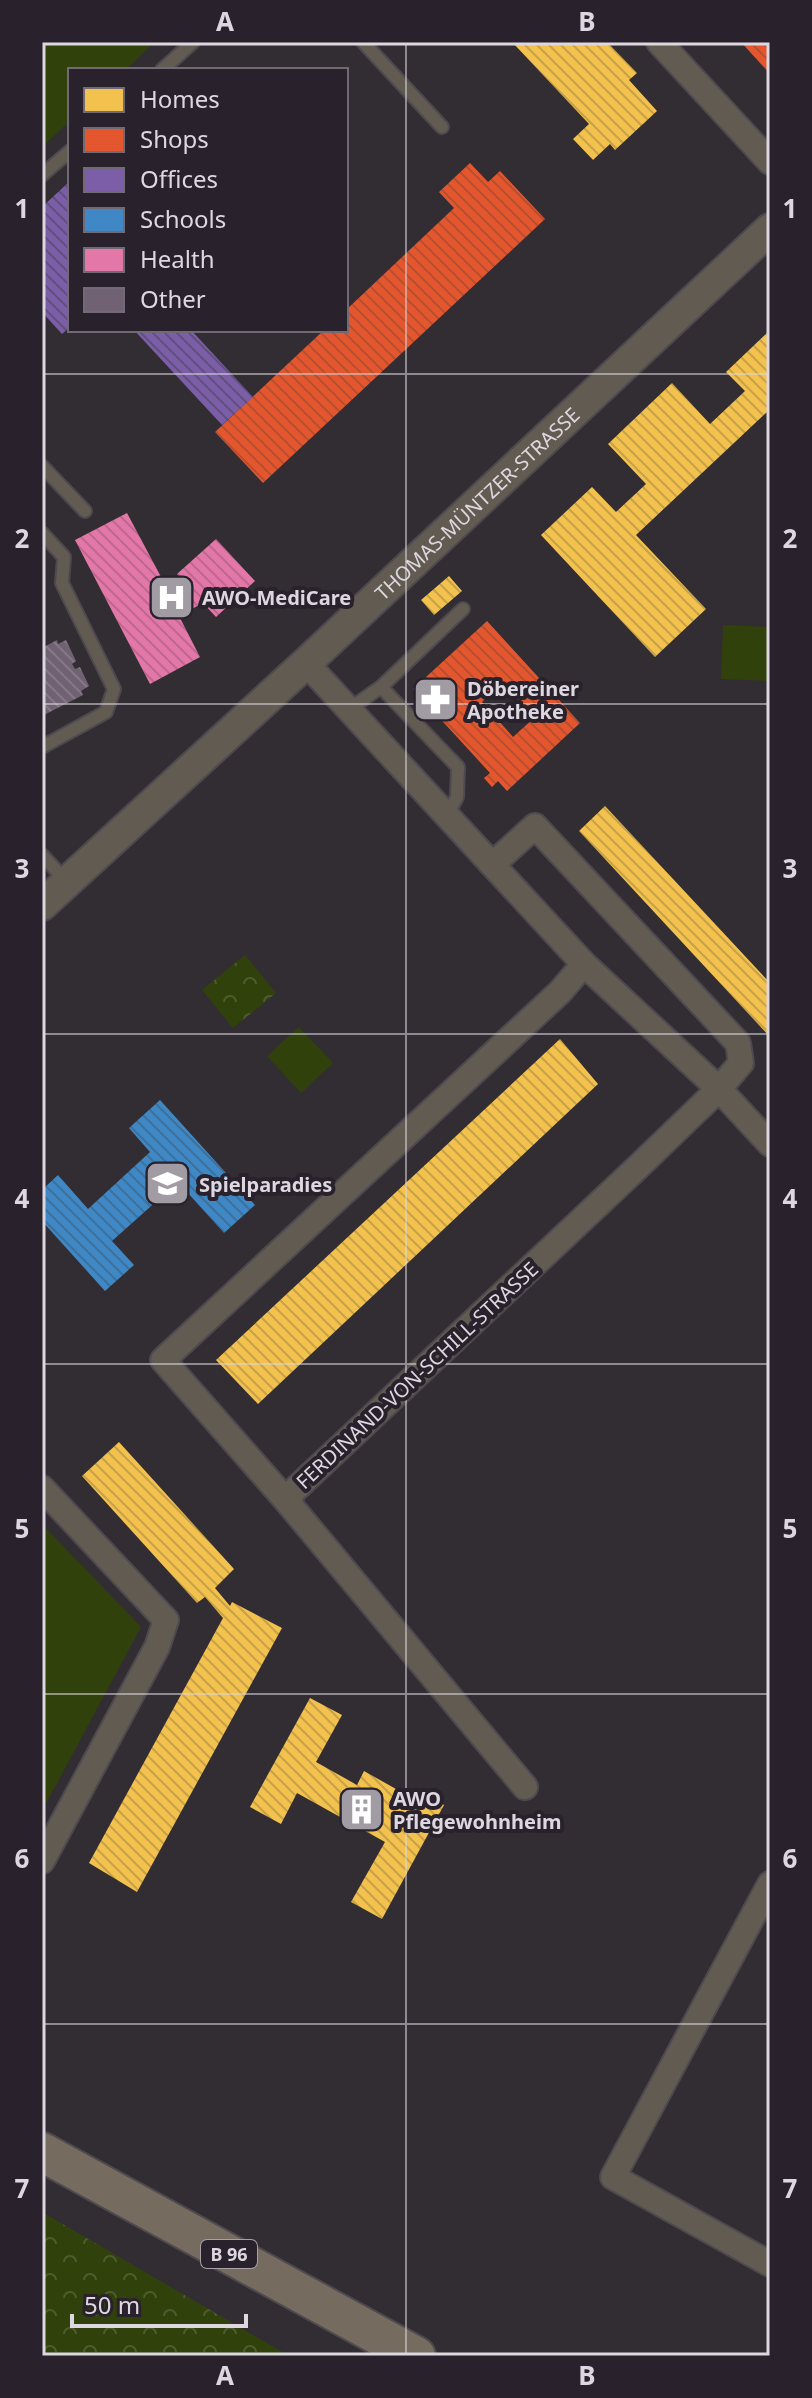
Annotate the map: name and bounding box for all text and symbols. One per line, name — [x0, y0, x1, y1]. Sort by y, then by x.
text: A — [216, 3, 234, 39]
text: B — [578, 3, 596, 39]
legend — [68, 68, 348, 332]
text: Homes — [140, 82, 220, 115]
text: Shops — [140, 122, 209, 155]
text: Offices — [140, 162, 218, 195]
text: 1 — [15, 190, 29, 226]
text: 1 — [783, 190, 797, 226]
text: Schools — [140, 202, 226, 235]
text: Health — [140, 242, 214, 275]
text: Other — [140, 282, 206, 315]
street label: THOMAS-MÜNTZER-STRASSE — [369, 401, 585, 606]
text: 2 — [15, 520, 30, 556]
text: 2 — [783, 520, 798, 556]
hospital icon: AWO-MediCare — [147, 573, 195, 621]
place label: AWO-MediCare — [202, 584, 351, 611]
place label: Döbereiner Apotheke — [467, 675, 579, 725]
pharmacy icon: Döbereiner Apotheke — [412, 676, 460, 724]
text: 3 — [15, 850, 29, 886]
text: 3 — [783, 850, 797, 886]
school or university icon: Spielparadies — [144, 1160, 192, 1208]
place label: Spielparadies — [199, 1171, 332, 1198]
text: 4 — [15, 1180, 30, 1216]
text: 4 — [783, 1180, 798, 1216]
street label: FERDINAND-VON-SCHILL-STRASSE — [290, 1255, 544, 1495]
text: 5 — [15, 1510, 29, 1546]
text: 5 — [783, 1510, 797, 1546]
building icon: AWO Pflegewohnheim — [338, 1785, 386, 1833]
place label: AWO Pflegewohnheim — [393, 1785, 561, 1835]
text: 6 — [15, 1840, 30, 1876]
text: 6 — [783, 1840, 798, 1876]
text: 7 — [15, 2170, 30, 2206]
text: 7 — [783, 2170, 798, 2206]
road number: B 96 — [201, 2240, 257, 2268]
scale bar — [72, 2278, 246, 2328]
text: 50 m — [84, 2288, 140, 2321]
text: A — [216, 2357, 234, 2393]
text: B — [578, 2357, 596, 2393]

